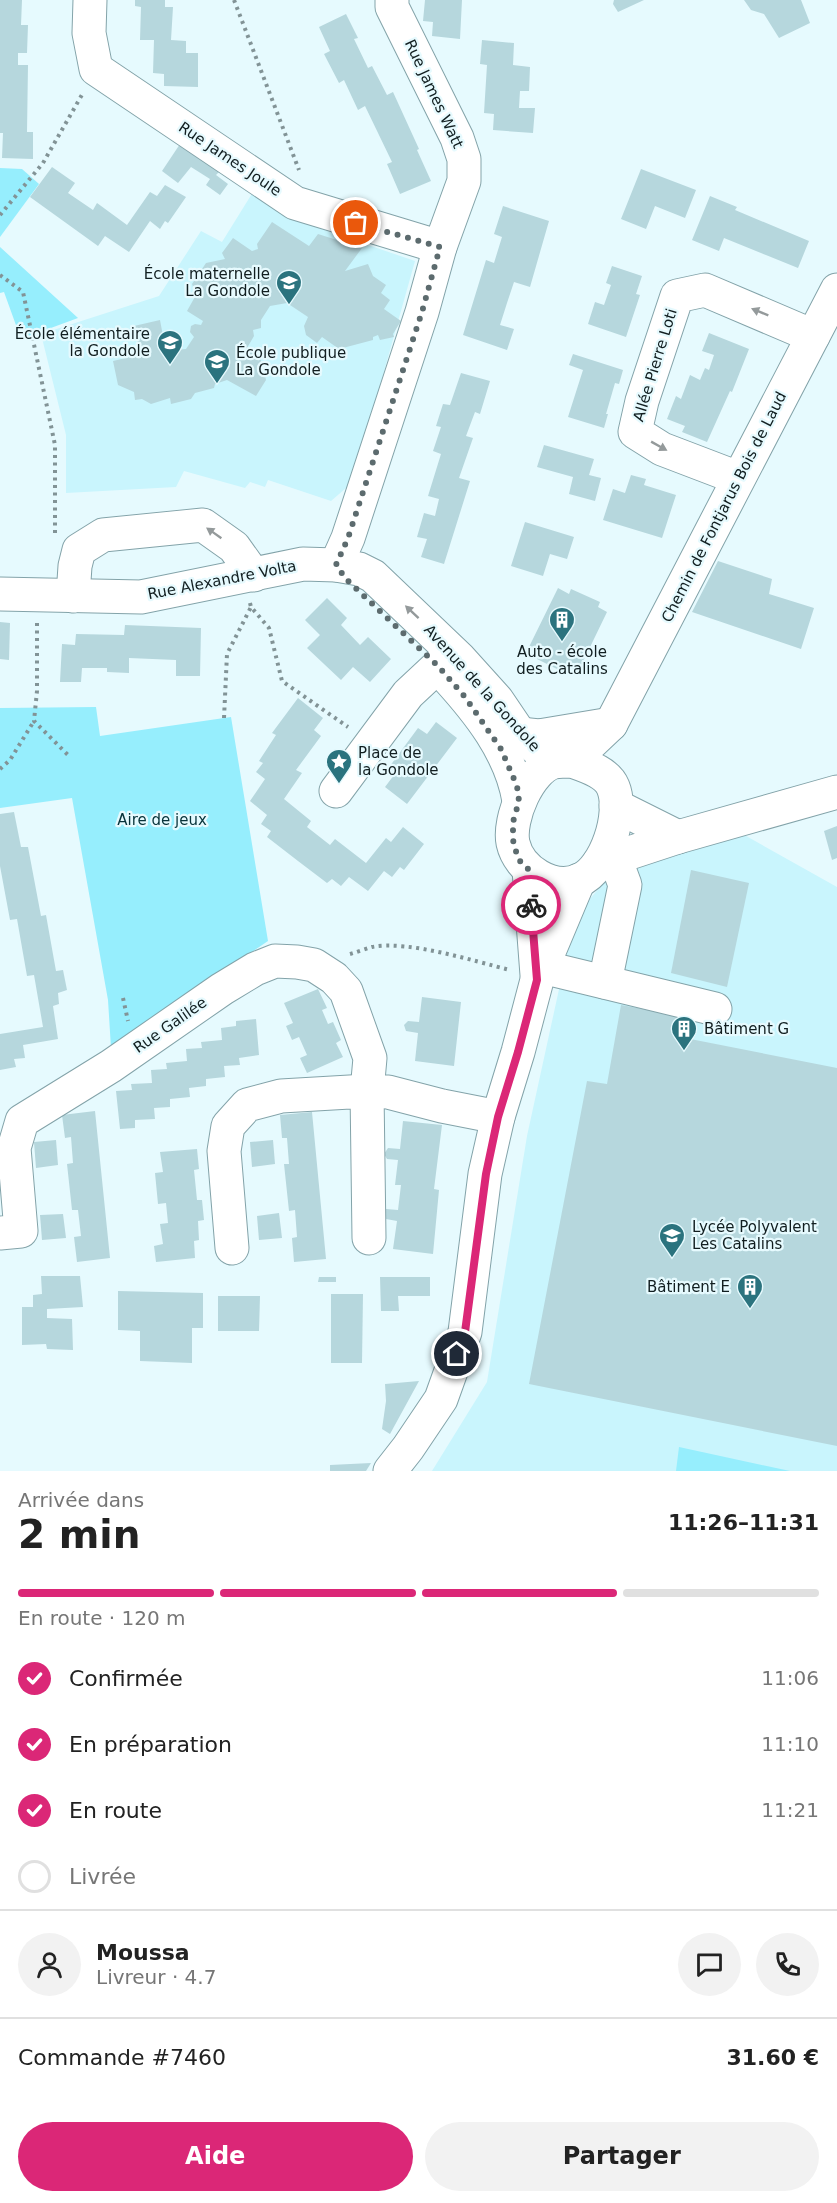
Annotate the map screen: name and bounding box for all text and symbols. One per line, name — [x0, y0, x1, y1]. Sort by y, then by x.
street label: Rue James Watt — [401, 37, 467, 151]
street label: Rue James Joule — [175, 118, 285, 200]
pin — [330, 197, 381, 248]
icon: bag — [339, 206, 372, 239]
place label: École maternelle La Gondole — [144, 264, 270, 300]
school or university icon: École maternelle La Gondole — [274, 268, 304, 306]
street label: Allée Pierre Loti — [629, 306, 681, 424]
one-way arrow — [750, 307, 768, 317]
place label: École élémentaire la Gondole — [15, 324, 150, 360]
school or university icon: École élémentaire la Gondole — [155, 328, 185, 366]
place label: École publique La Gondole — [236, 343, 346, 379]
school or university icon: École publique La Gondole — [202, 347, 232, 385]
street label: Chemin de Fontjarus Bois de Laud — [658, 389, 790, 625]
one-way arrow — [651, 441, 668, 451]
one-way arrow — [207, 527, 223, 539]
street label: Rue Alexandre Volta — [146, 557, 298, 603]
one-way arrow — [404, 605, 419, 619]
building icon: Auto - école des Catalins — [547, 605, 577, 643]
street label: Avenue de la Gondole — [420, 621, 544, 755]
place label: Auto - école des Catalins — [516, 643, 608, 678]
place label: Place de la Gondole — [358, 744, 439, 779]
place icon: Place de la Gondole — [324, 747, 354, 785]
park label: Aire de jeux — [117, 811, 207, 829]
courier — [501, 875, 561, 935]
icon: bike — [515, 889, 548, 922]
street label: Rue Galilée — [130, 993, 210, 1057]
building icon: Bâtiment G — [669, 1014, 699, 1052]
place label: Bâtiment G — [704, 1020, 789, 1038]
place label: Lycée Polyvalent Les Catalins — [692, 1218, 817, 1253]
school or university icon: Lycée Polyvalent Les Catalins — [657, 1221, 687, 1259]
building icon: Bâtiment E — [735, 1272, 765, 1310]
place label: Bâtiment E — [647, 1278, 730, 1296]
pin — [431, 1328, 482, 1379]
icon: home — [440, 1337, 473, 1370]
text: Arrivée dans — [18, 1488, 144, 1512]
text: 11:26–11:31 — [668, 1510, 819, 1535]
text: 2 min — [18, 1512, 140, 1557]
text: En route · 120 m — [18, 1606, 186, 1630]
icon: check — [18, 1662, 51, 1695]
text: Confirmée — [69, 1666, 183, 1691]
text: 11:06 — [761, 1666, 819, 1690]
icon: check — [18, 1728, 51, 1761]
text: En préparation — [69, 1732, 232, 1757]
text: 11:10 — [761, 1732, 819, 1756]
icon: check — [18, 1794, 51, 1827]
text: En route — [69, 1798, 162, 1823]
text: 11:21 — [761, 1798, 819, 1822]
text: Livrée — [69, 1864, 136, 1889]
button: person — [18, 1933, 81, 1996]
button: chat — [678, 1933, 741, 1996]
button: phone — [756, 1933, 819, 1996]
text: Moussa — [96, 1940, 190, 1965]
text: Livreur · 4.7 — [96, 1965, 216, 1989]
text: Commande #7460 — [18, 2045, 226, 2070]
text: 31.60 € — [726, 2045, 819, 2070]
button: Aide — [18, 2122, 413, 2191]
button: Partager — [425, 2122, 819, 2191]

